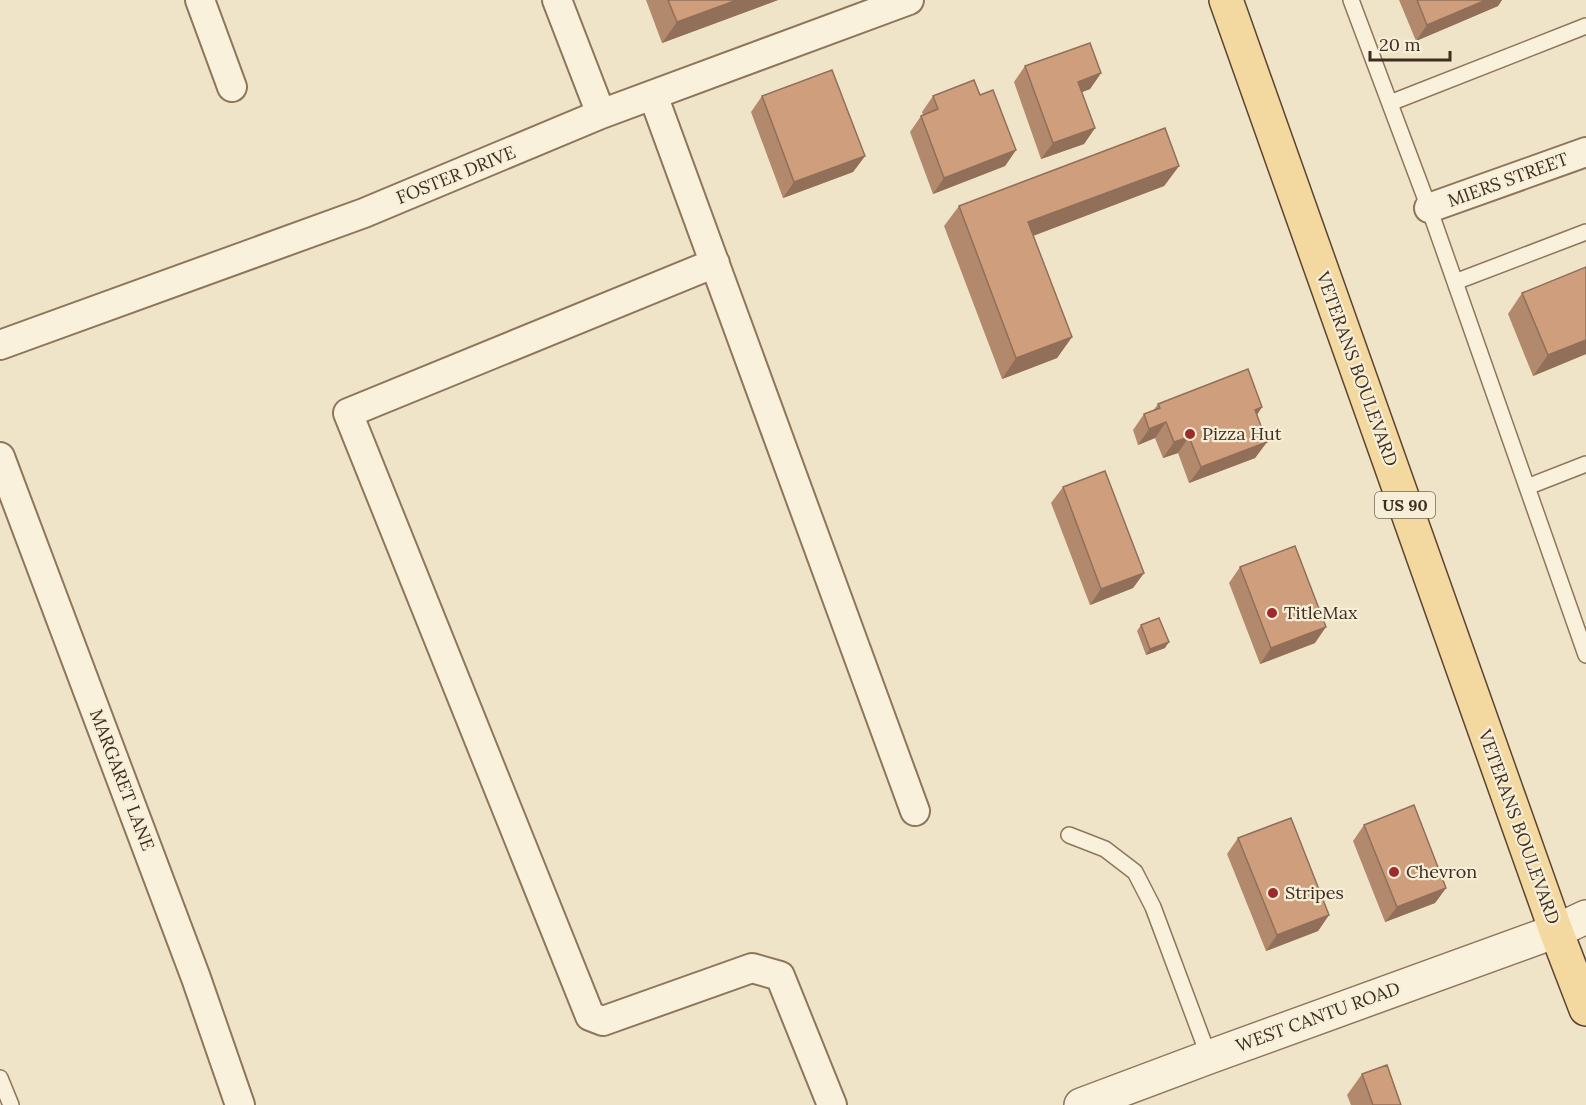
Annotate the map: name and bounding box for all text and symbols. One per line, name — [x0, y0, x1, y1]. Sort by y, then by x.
scale bar — [1370, 24, 1450, 62]
text: 20 m — [1379, 33, 1421, 56]
street label: FOSTER DRIVE — [393, 140, 519, 209]
street label: MIERS STREET — [1444, 147, 1572, 212]
street label: VETERANS BOULEVARD — [1311, 268, 1403, 469]
place label: Pizza Hut — [1202, 422, 1282, 445]
marker: Pizza Hut — [1183, 427, 1197, 441]
road number: US 90 — [1375, 492, 1435, 518]
place label: TitleMax — [1284, 601, 1358, 624]
marker: TitleMax — [1265, 606, 1279, 620]
street label: MARGARET LANE — [85, 706, 160, 854]
street label: VETERANS BOULEVARD — [1473, 726, 1565, 927]
place label: Chevron — [1406, 860, 1477, 883]
marker: Chevron — [1387, 865, 1401, 879]
place label: Stripes — [1285, 881, 1344, 904]
marker: Stripes — [1266, 886, 1280, 900]
street label: WEST CANTU ROAD — [1233, 976, 1403, 1057]

